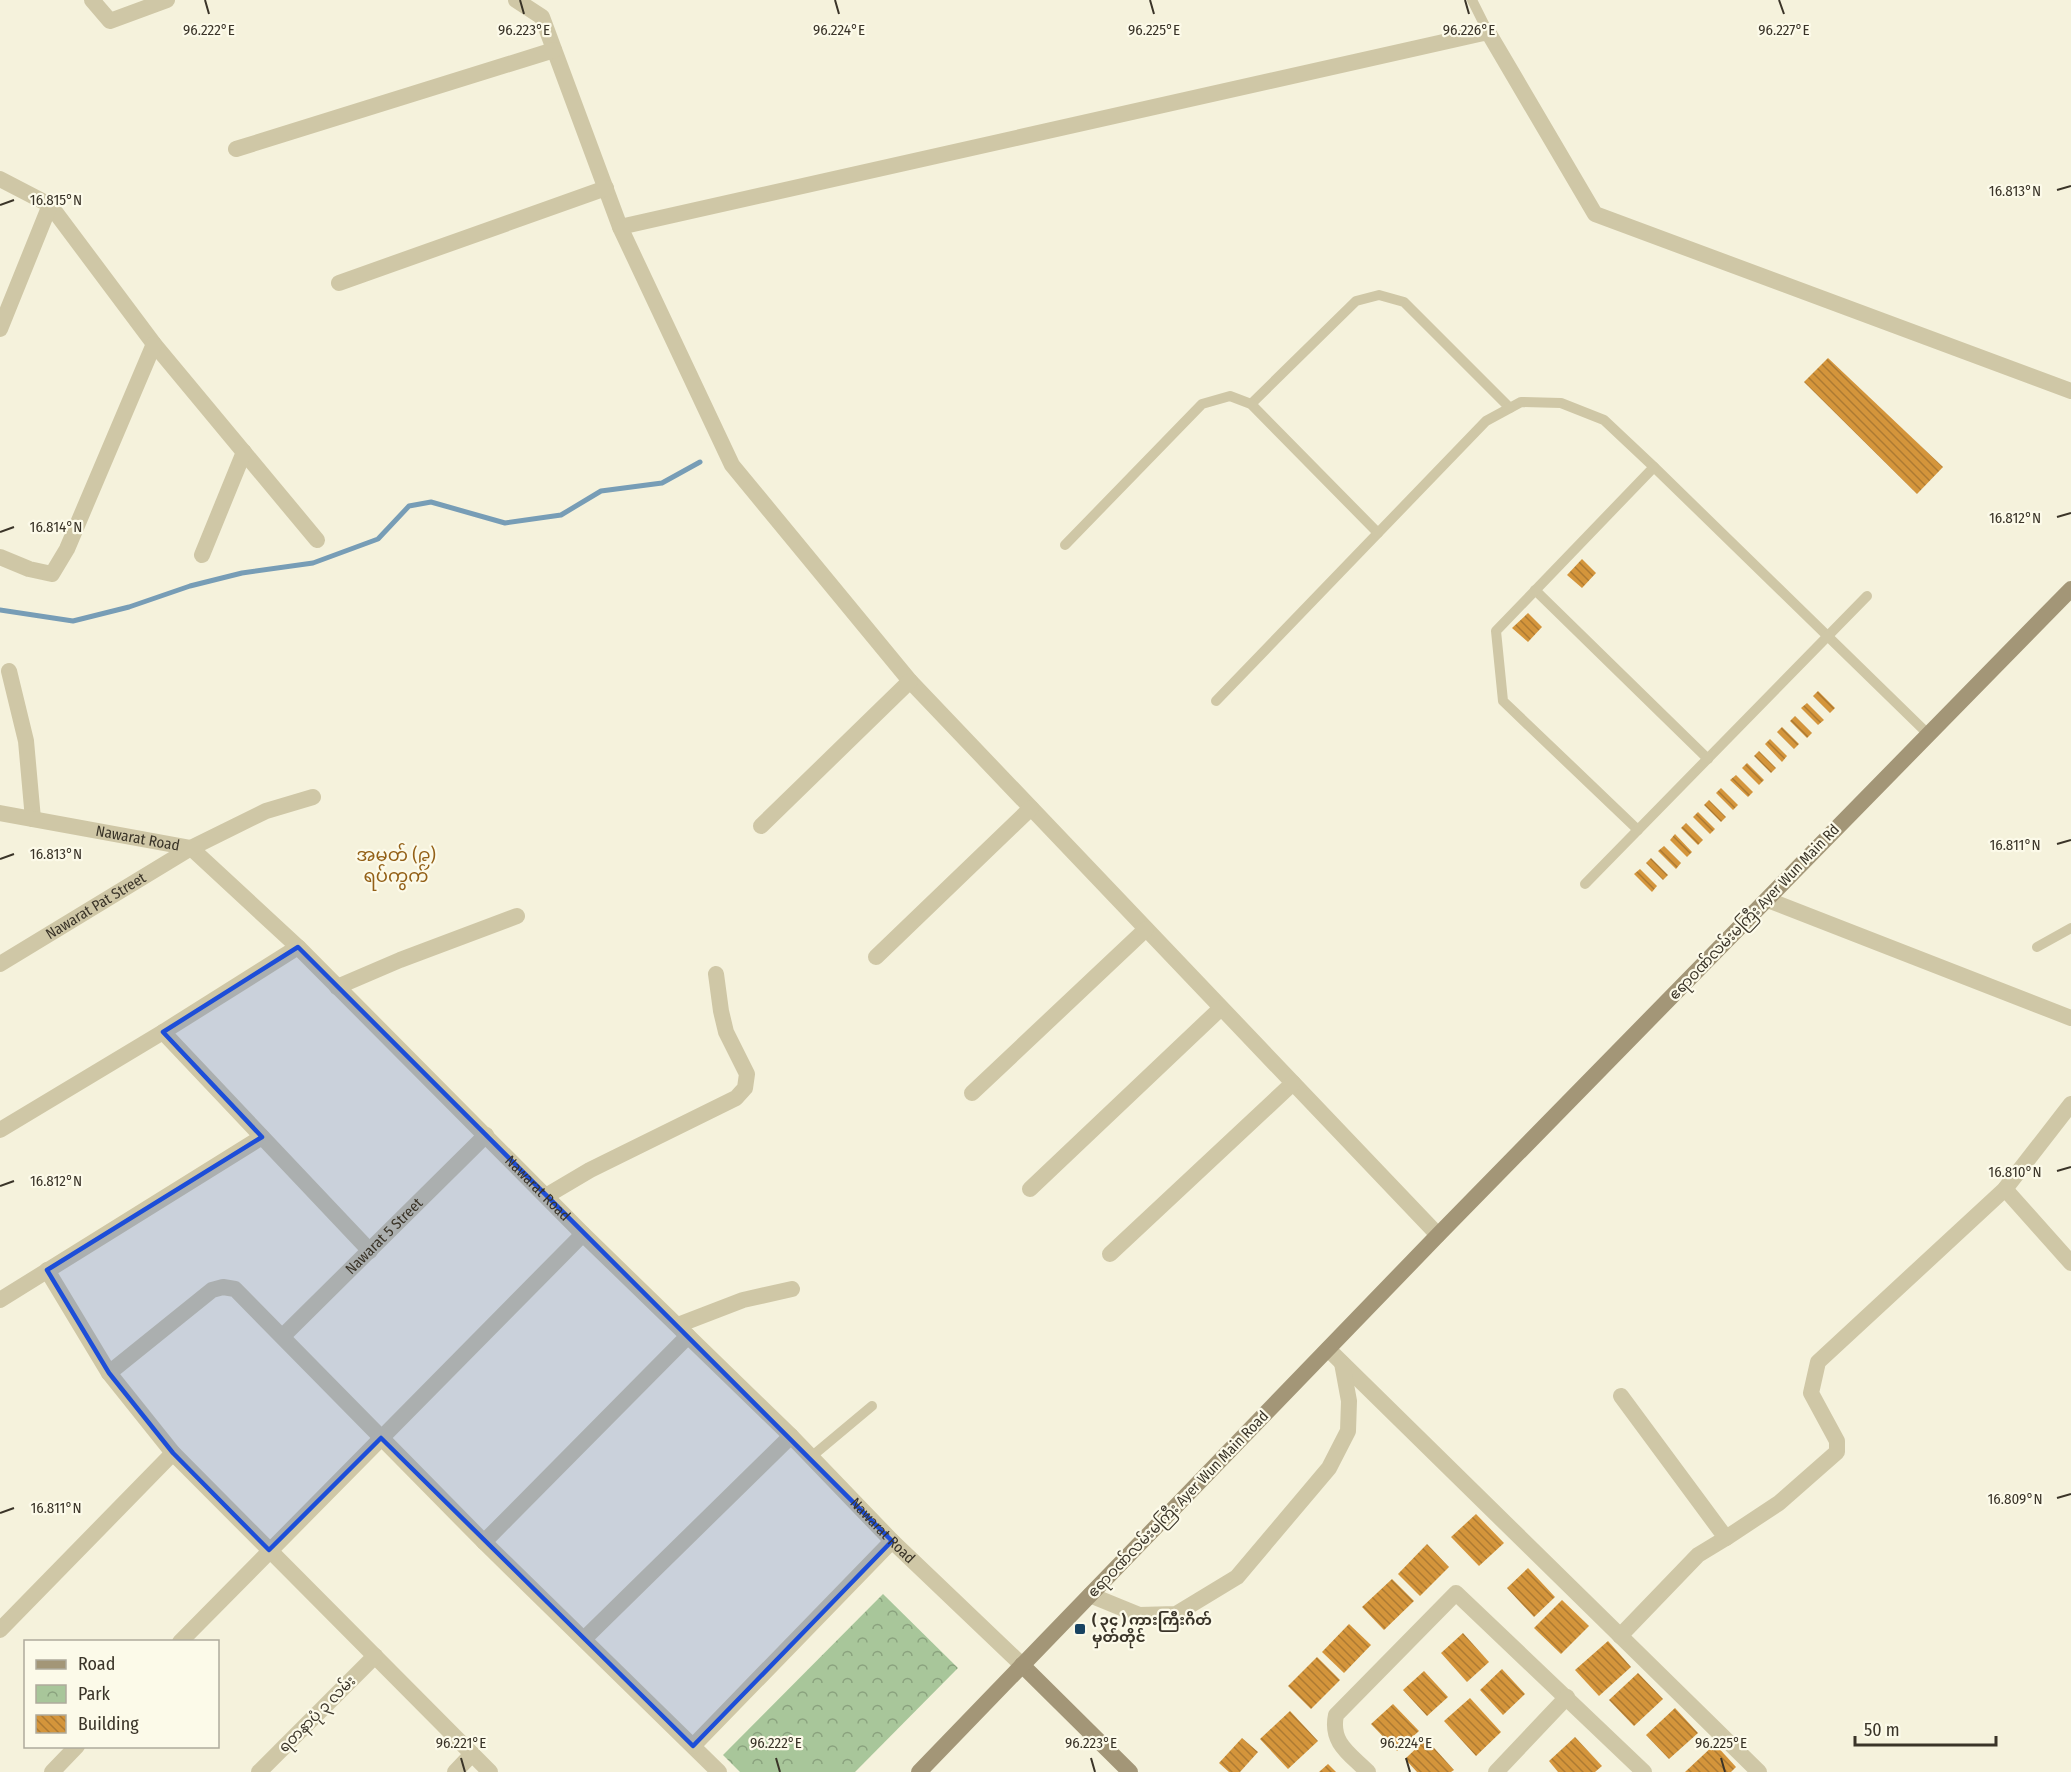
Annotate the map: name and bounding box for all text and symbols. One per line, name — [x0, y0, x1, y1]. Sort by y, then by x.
text: 96.222°E — [183, 21, 235, 39]
text: 96.223°E — [498, 21, 550, 39]
text: 96.224°E — [813, 21, 865, 39]
text: 96.225°E — [1128, 21, 1180, 39]
text: 96.226°E — [1443, 21, 1495, 39]
text: 96.227°E — [1758, 21, 1810, 39]
text: 16.813°N — [1989, 182, 2041, 200]
text: 16.815°N — [30, 191, 82, 209]
text: 16.812°N — [1989, 509, 2041, 527]
text: 16.814°N — [30, 518, 82, 536]
street label: ဧရာဝဏ်လမ်းမကြီး Ayer Wun Main Rd — [1664, 820, 1845, 1006]
street label: Nawarat Road — [94, 822, 181, 855]
text: 16.811°N — [1989, 836, 2041, 854]
district label: အမှတ် (၉) ရပ်ကွက် — [356, 842, 436, 891]
text: 16.813°N — [30, 845, 82, 863]
street label: Nawarat Pat Street — [42, 869, 149, 943]
street label: Nawarat Road — [501, 1152, 574, 1225]
text: 16.810°N — [1988, 1163, 2042, 1181]
text: 16.812°N — [30, 1172, 82, 1190]
street label: Nawarat 5 Street — [342, 1194, 426, 1278]
street label: ဧရာဝဏ်လမ်းမကြီး Ayer Wun Main Road — [1083, 1406, 1274, 1603]
text: 16.809°N — [1987, 1490, 2043, 1508]
street label: Nawarat Road — [846, 1494, 919, 1567]
text: 16.811°N — [30, 1499, 82, 1517]
place label: ( ၃၄ ) ကားကြီးဂိတ် မှတ်တိုင် — [1092, 1610, 1212, 1649]
marker: ( ၃၄ ) ကားကြီးဂိတ် မှတ်တိုင် — [1073, 1622, 1087, 1636]
legend — [24, 1640, 219, 1748]
text: Road — [78, 1653, 115, 1675]
street label: ရတနာပုံ ၃ လမ်း — [274, 1671, 361, 1758]
text: Park — [78, 1683, 111, 1705]
scale bar — [1855, 1709, 1996, 1747]
text: Building — [78, 1713, 139, 1735]
text: 50 m — [1864, 1719, 1900, 1741]
text: 96.221°E — [436, 1734, 486, 1752]
text: 96.222°E — [750, 1734, 802, 1752]
text: 96.223°E — [1065, 1734, 1117, 1752]
text: 96.224°E — [1380, 1734, 1432, 1752]
text: 96.225°E — [1695, 1734, 1747, 1752]

